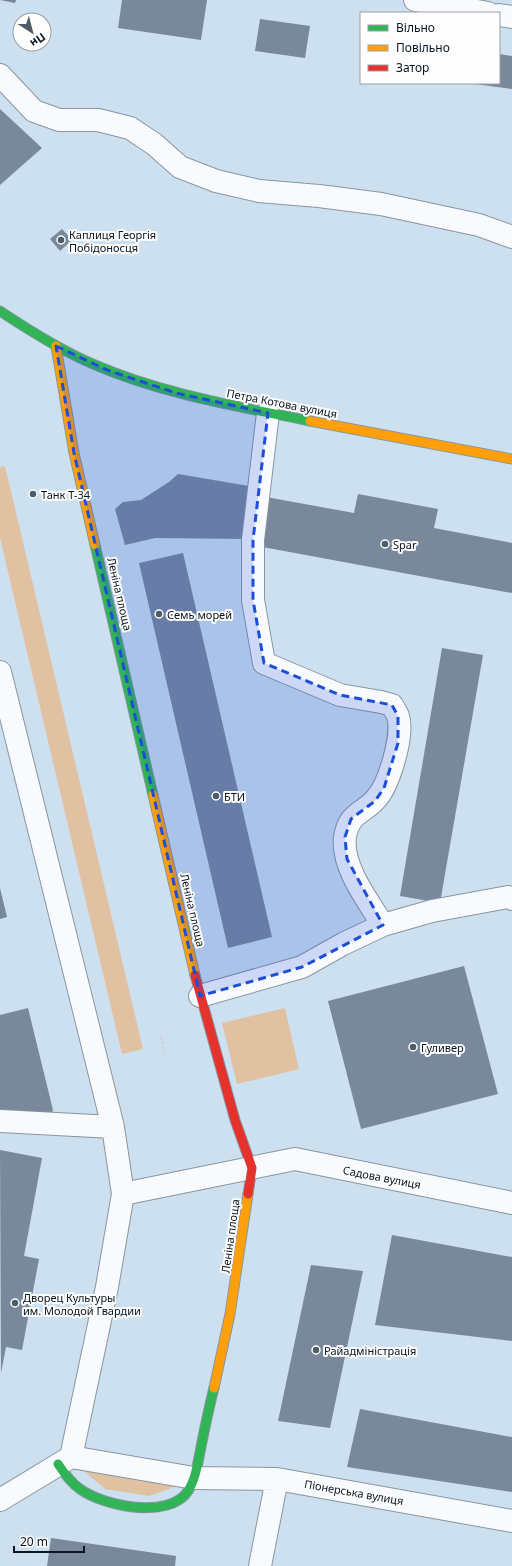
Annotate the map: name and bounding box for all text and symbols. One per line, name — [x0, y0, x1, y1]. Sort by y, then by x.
north arrow — [12, 12, 52, 52]
legend — [360, 12, 500, 84]
text: Вільно — [396, 19, 435, 36]
text: Пн — [27, 30, 49, 51]
text: Повільно — [396, 39, 450, 56]
text: Затор — [396, 59, 429, 76]
place label: Каплиця Георгія Побідоносця — [69, 227, 156, 255]
marker: Каплиця Георгія Побідоносця — [56, 235, 66, 245]
street label: Петра Котова вулиця — [226, 385, 338, 421]
place label: Танк Т-34 — [41, 487, 91, 502]
marker: Танк Т-34 — [28, 489, 38, 499]
place label: Spar — [393, 537, 417, 552]
marker: Spar — [380, 539, 390, 549]
street label: Леніна площа — [104, 556, 136, 632]
place label: Семь морей — [167, 607, 232, 622]
marker: Семь морей — [154, 609, 164, 619]
place label: БТИ — [224, 789, 245, 804]
marker: БТИ — [211, 791, 221, 801]
street label: Леніна площа — [177, 872, 209, 948]
place label: Гуливер — [421, 1040, 464, 1055]
marker: Гуливер — [408, 1042, 418, 1052]
street label: Садова вулиця — [342, 1162, 422, 1192]
street label: Леніна площа — [217, 1198, 243, 1274]
place label: Дворец Культуры им. Молодой Гвардии — [23, 1290, 141, 1318]
marker: Дворец Культуры им. Молодой Гвардии — [10, 1298, 20, 1308]
place label: Райадміністрація — [324, 1343, 416, 1358]
marker: Райадміністрація — [311, 1345, 321, 1355]
street label: Піонерська вулиця — [303, 1476, 405, 1508]
scale bar — [14, 1528, 84, 1554]
text: 20 m — [20, 1533, 48, 1550]

